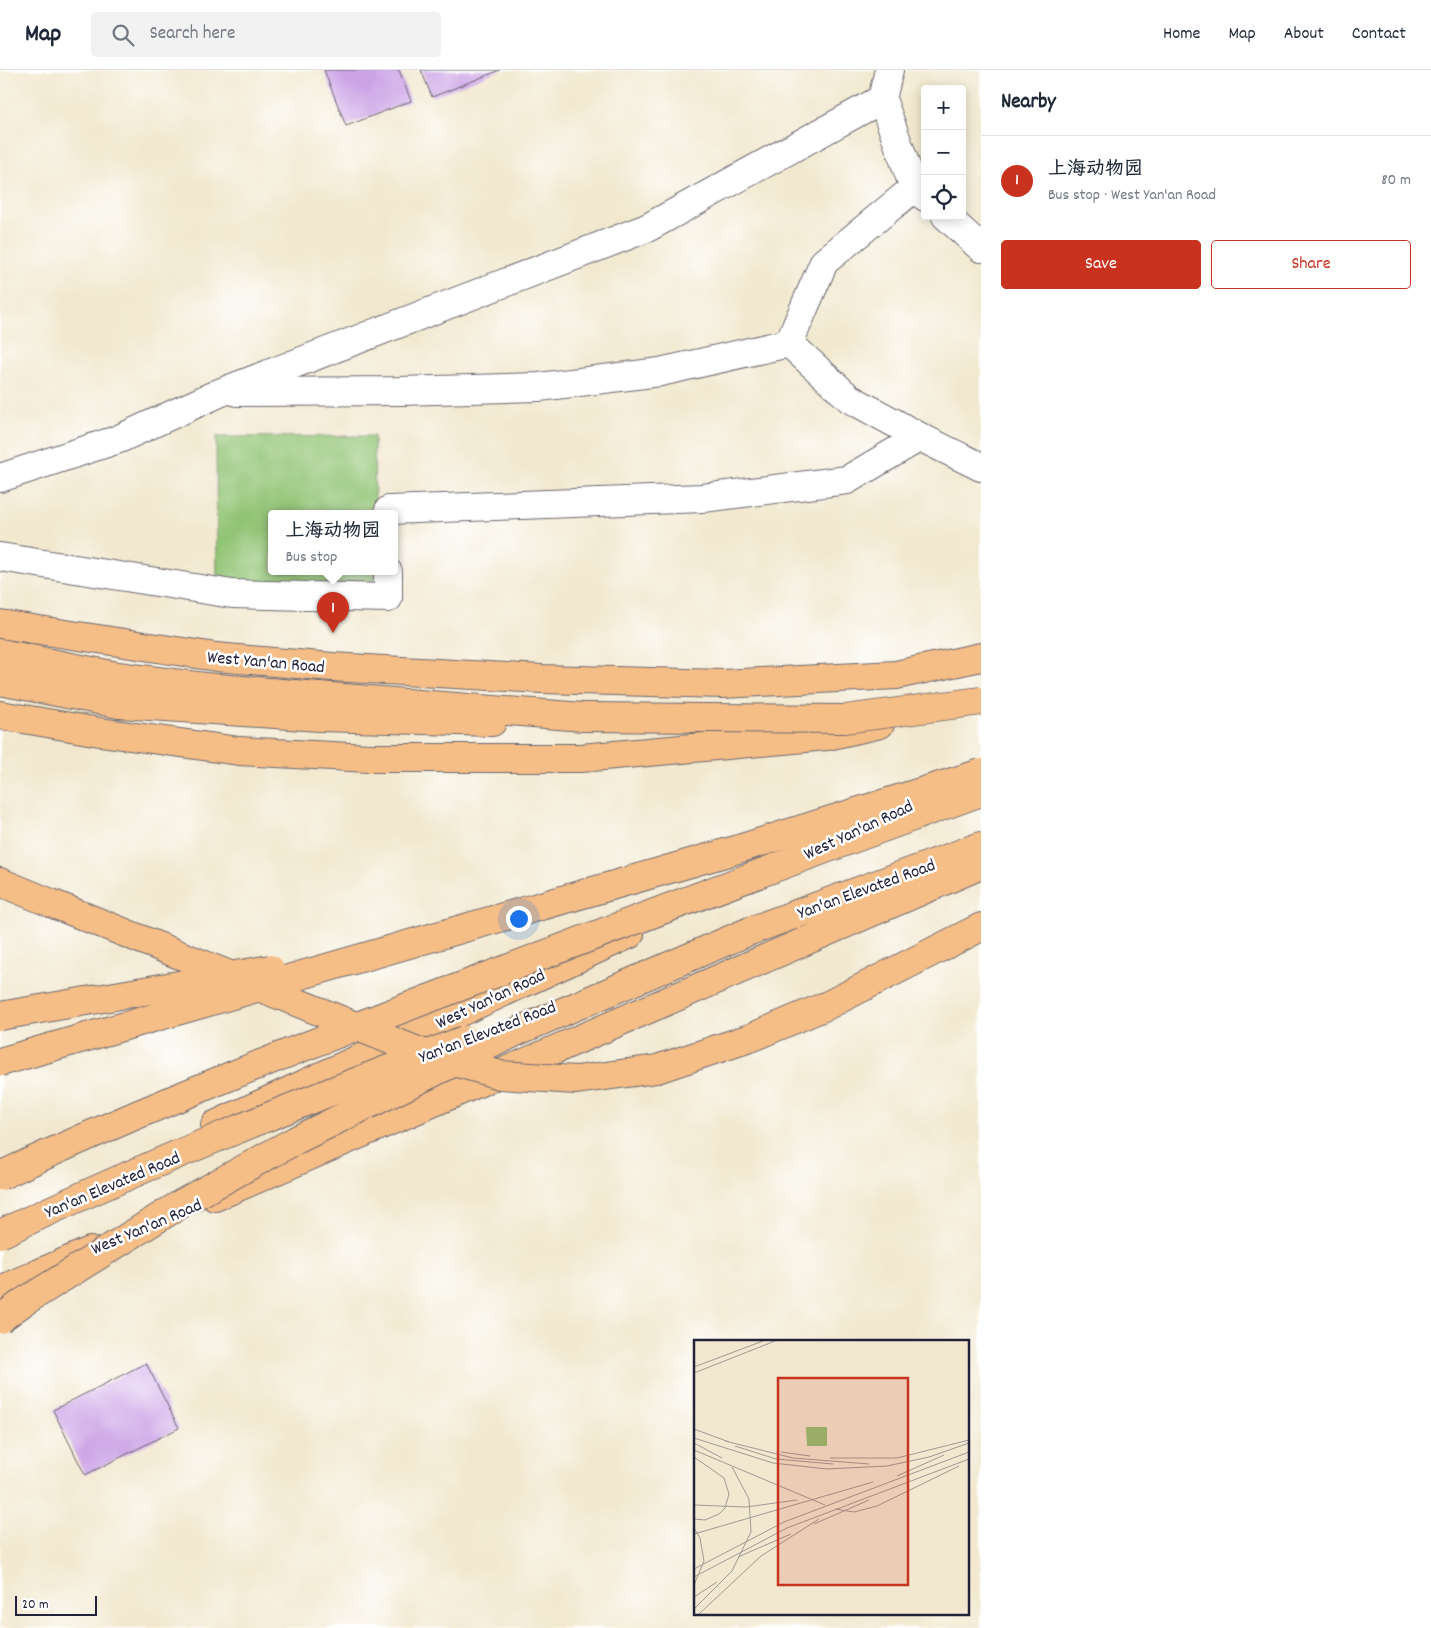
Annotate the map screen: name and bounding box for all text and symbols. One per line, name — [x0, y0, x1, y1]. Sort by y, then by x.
search box — [91, 12, 441, 57]
text: Map — [25, 18, 61, 52]
icon: search — [109, 21, 137, 49]
text: Search here — [149, 21, 235, 48]
text: Home — [1163, 22, 1200, 47]
text: Map — [1228, 22, 1256, 47]
text: About — [1284, 22, 1324, 47]
text: Contact — [1352, 22, 1406, 47]
map controls — [921, 85, 966, 220]
button: + — [921, 85, 966, 130]
text: Nearby — [1001, 88, 1056, 118]
button: − — [921, 130, 966, 175]
text: 上海动物园 — [1048, 157, 1143, 184]
text: 1 — [1015, 169, 1019, 192]
text: 80 m — [1381, 169, 1411, 192]
button: locate — [921, 175, 966, 220]
text: Bus stop · West Yan'an Road — [1048, 184, 1216, 207]
button: Save — [1001, 240, 1201, 289]
button: Share — [1211, 240, 1411, 289]
popup — [268, 510, 398, 575]
text: 上海动物园 — [285, 519, 381, 546]
text: Bus stop — [285, 546, 338, 569]
pin: 1 — [317, 592, 349, 633]
street label: West Yan'an Road — [206, 646, 326, 681]
street label: West Yan'an Road — [800, 795, 918, 868]
street label: Yan'an Elevated Road — [795, 854, 939, 927]
your location — [506, 906, 532, 932]
street label: West Yan'an Road — [432, 964, 550, 1037]
street label: Yan'an Elevated Road — [416, 996, 560, 1071]
street label: Yan'an Elevated Road — [41, 1146, 185, 1226]
street label: West Yan'an Road — [88, 1194, 206, 1263]
inset map — [694, 1340, 968, 1616]
scale bar — [15, 1593, 98, 1616]
text: 20 m — [22, 1595, 49, 1615]

